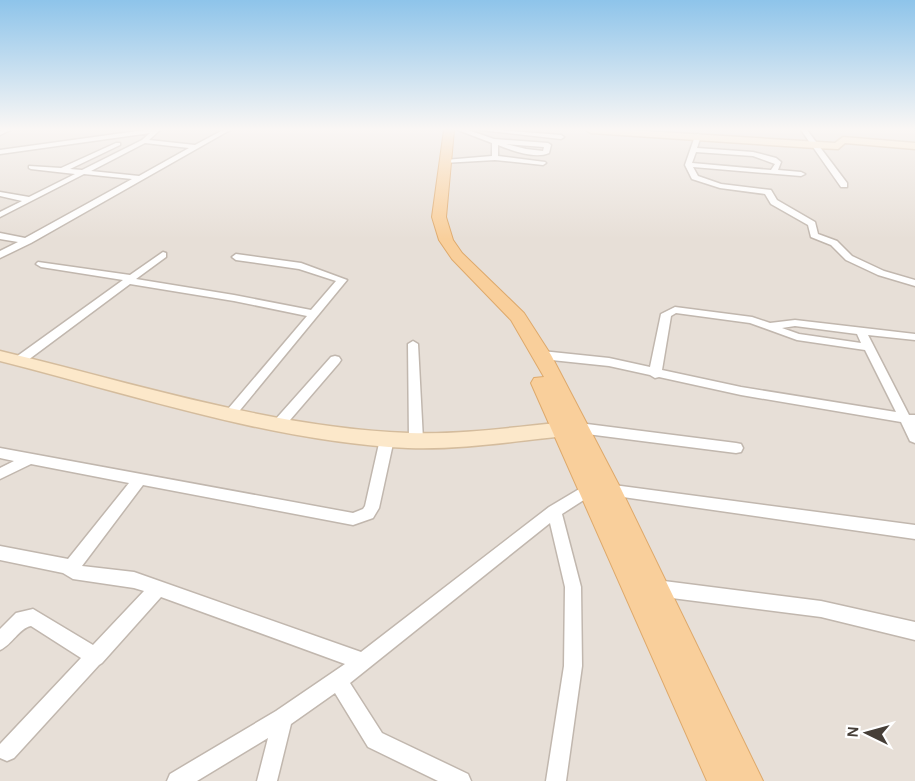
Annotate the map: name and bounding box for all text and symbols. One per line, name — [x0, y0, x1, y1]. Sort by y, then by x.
north arrow — [837, 703, 897, 763]
text: N — [843, 725, 863, 738]

